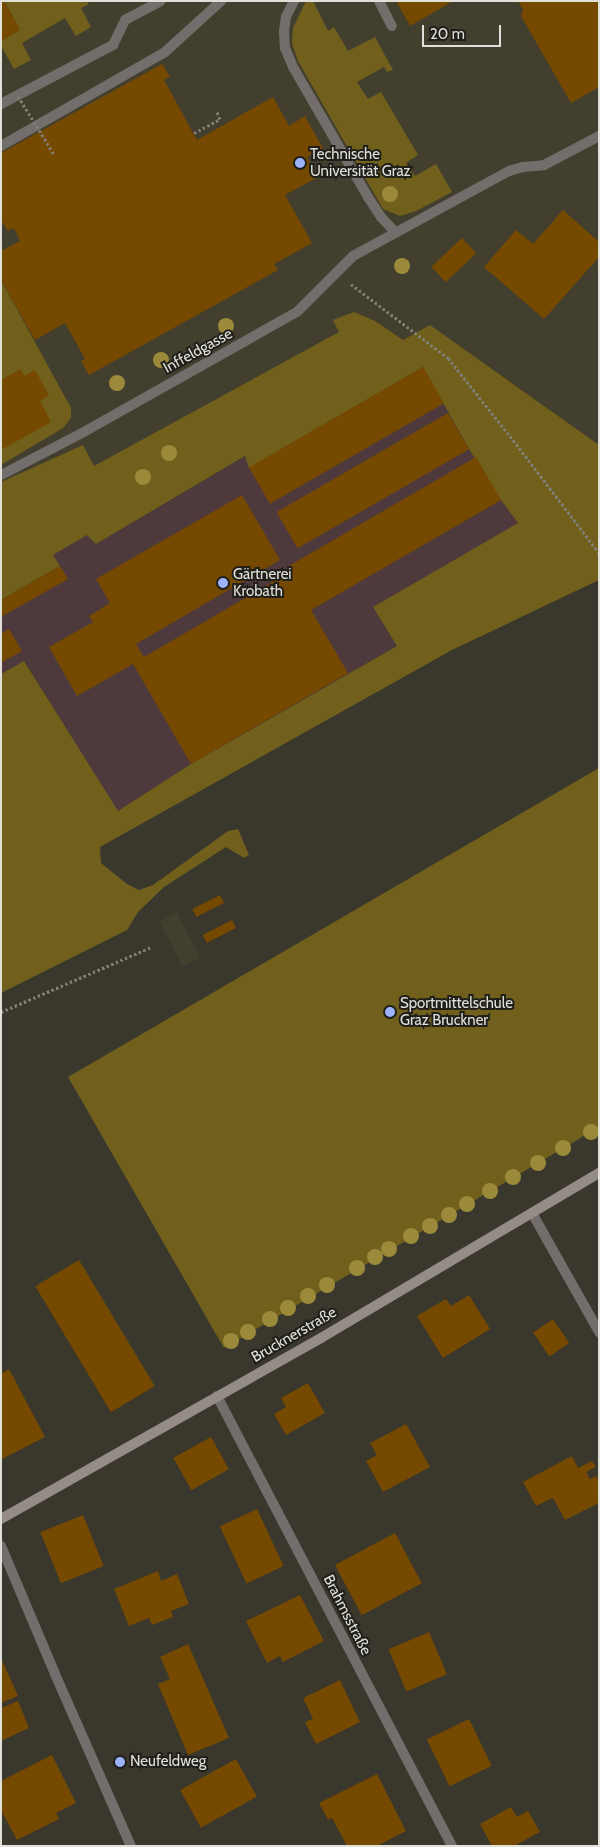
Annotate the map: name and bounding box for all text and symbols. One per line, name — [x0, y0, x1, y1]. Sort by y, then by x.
scale bar — [425, 15, 504, 47]
text: 20 m — [430, 25, 465, 43]
place label: Technische Universität Graz — [310, 145, 411, 180]
marker: Technische Universität Graz — [294, 157, 306, 169]
street label: Inffeldgasse — [160, 325, 236, 377]
place label: Gärtnerei Krobath — [233, 565, 292, 600]
marker: Gärtnerei Krobath — [217, 577, 229, 589]
place label: Sportmittelschule Graz Bruckner — [400, 994, 513, 1029]
marker: Sportmittelschule Graz Bruckner — [384, 1006, 396, 1018]
street label: Brucknerstraße — [248, 1303, 340, 1367]
street label: Brahmsstraße — [319, 1572, 375, 1658]
place label: Neufeldweg — [130, 1753, 206, 1771]
marker: Neufeldweg — [114, 1756, 126, 1768]

